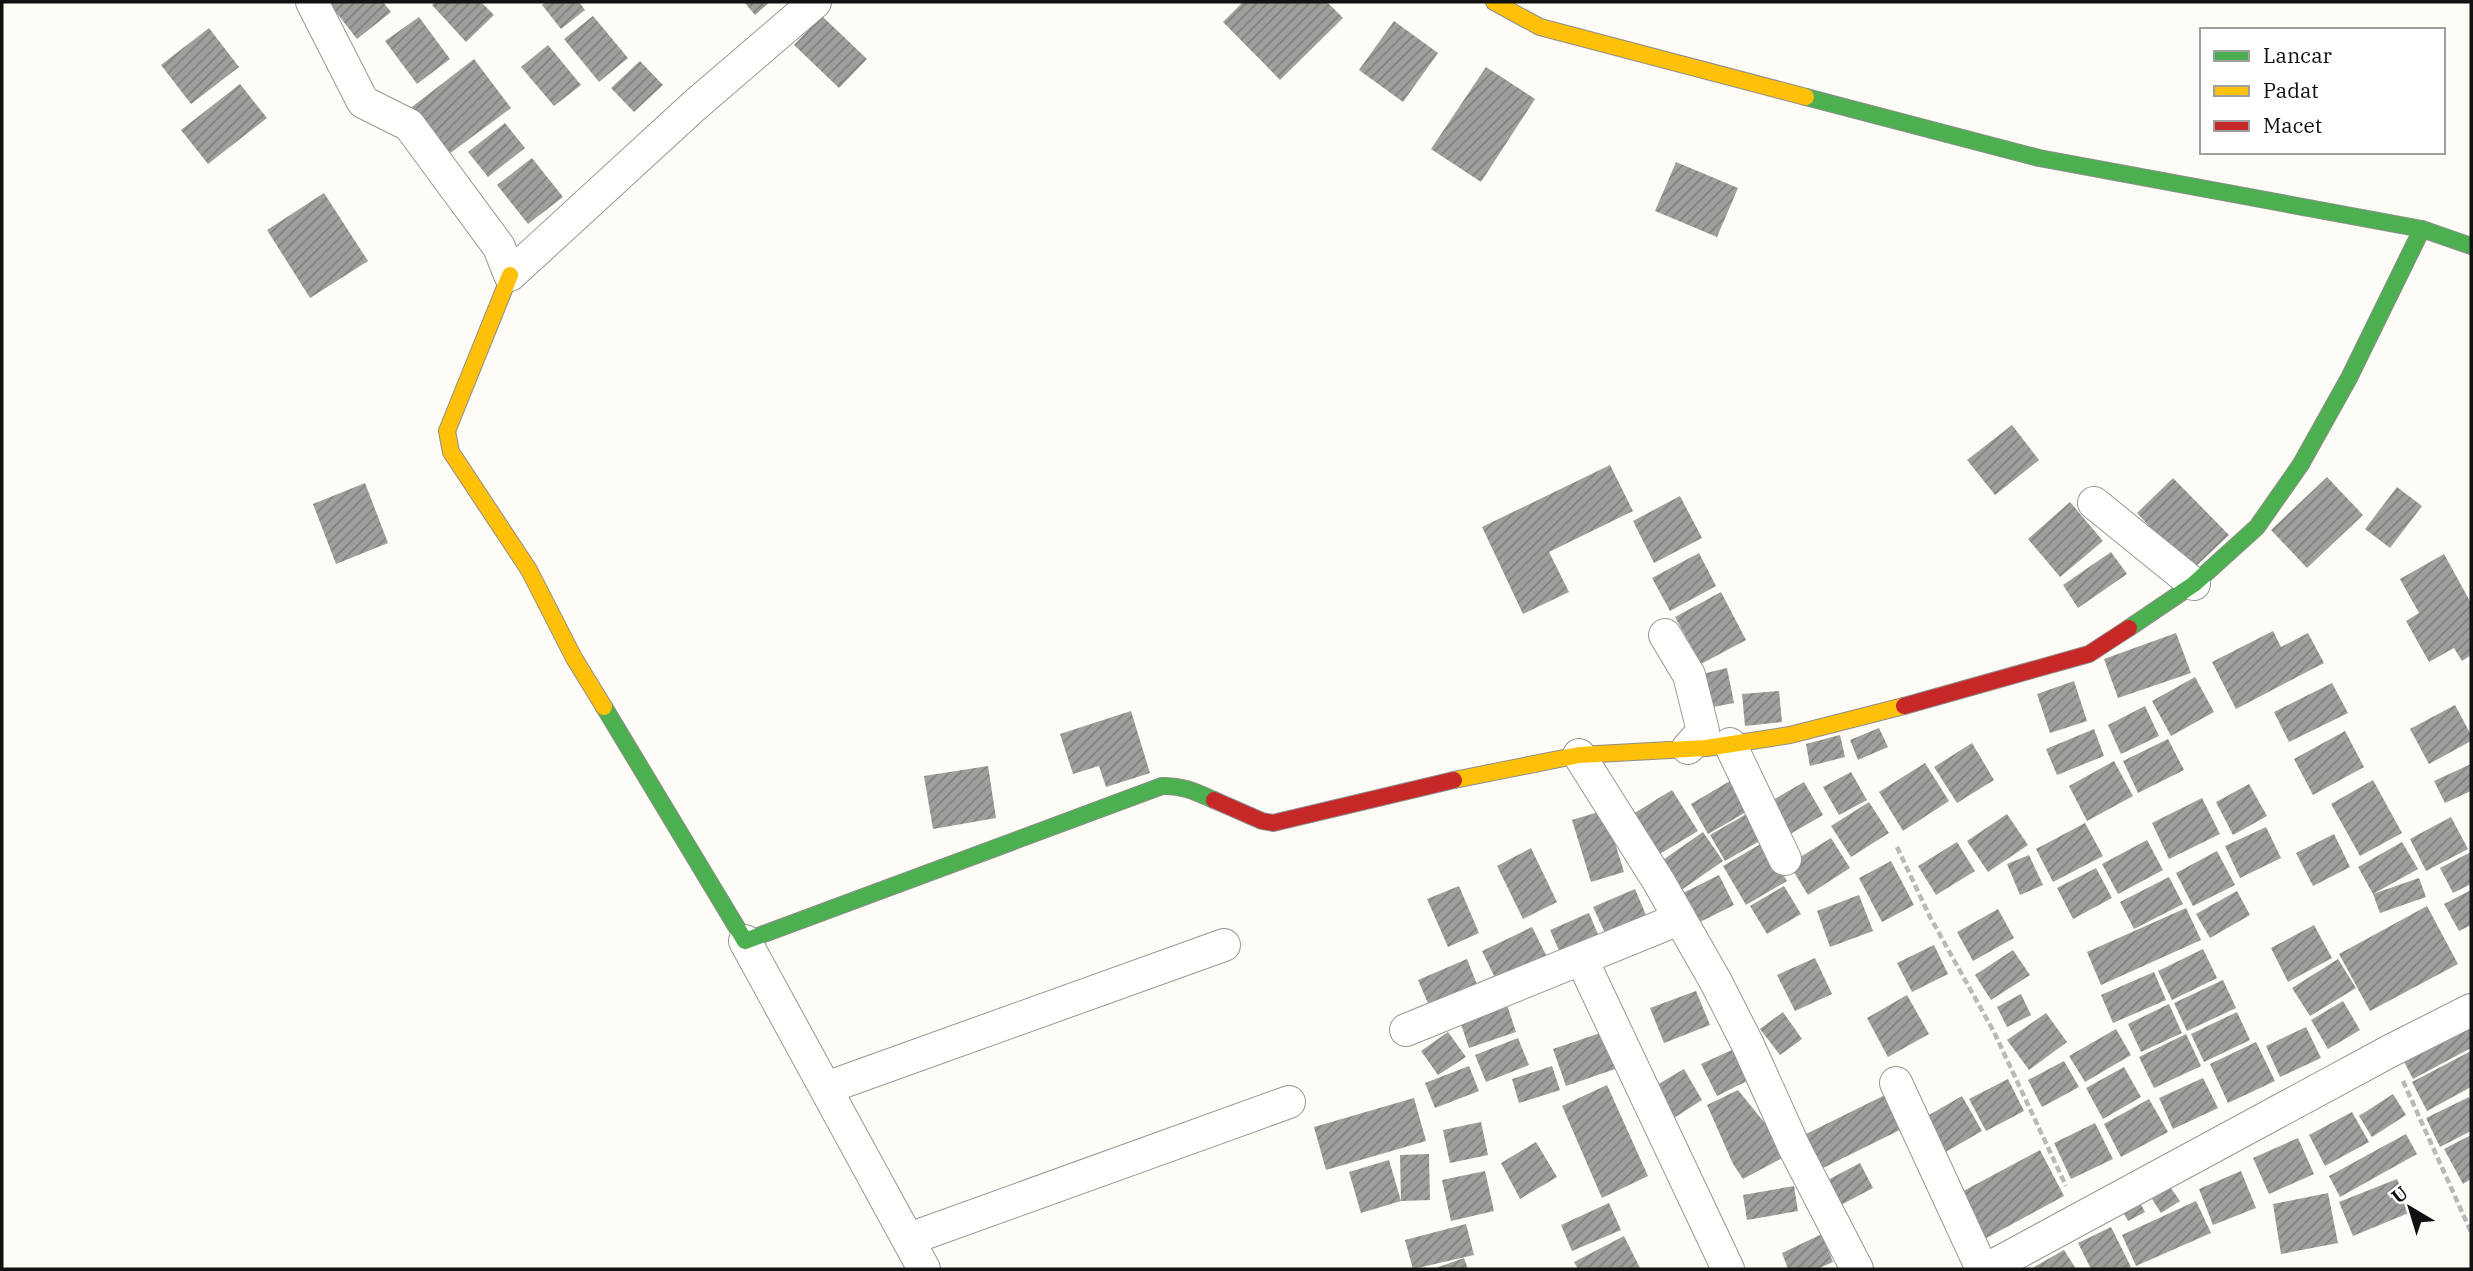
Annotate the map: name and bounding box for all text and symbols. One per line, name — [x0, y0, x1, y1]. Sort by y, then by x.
legend — [2200, 28, 2445, 154]
text: Lancar — [2263, 41, 2333, 69]
text: Padat — [2263, 76, 2319, 104]
text: Macet — [2263, 111, 2322, 139]
north arrow — [2375, 1173, 2445, 1243]
text: U — [2386, 1181, 2413, 1209]

